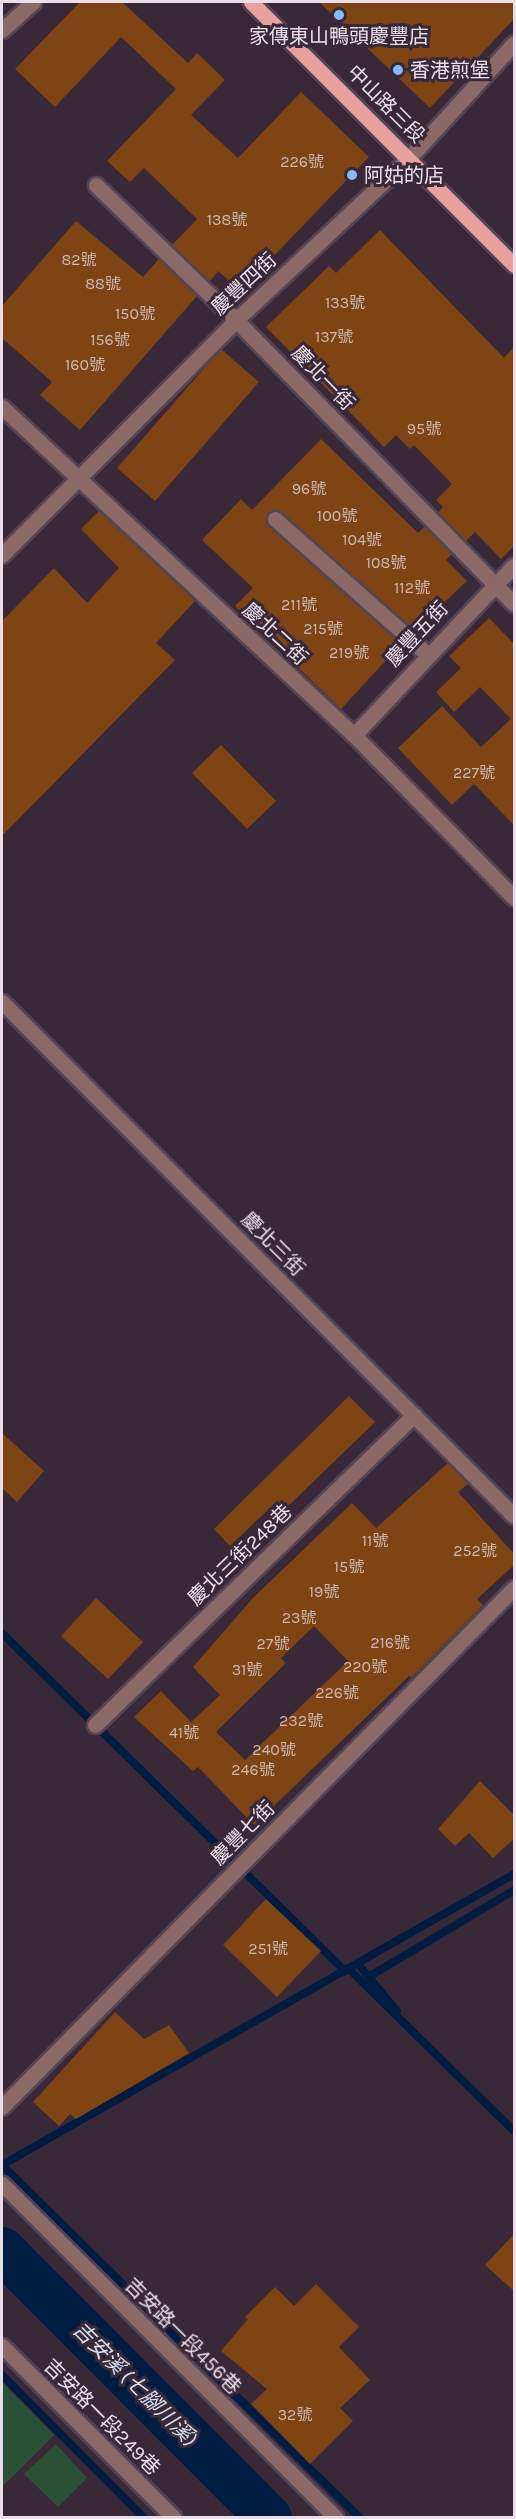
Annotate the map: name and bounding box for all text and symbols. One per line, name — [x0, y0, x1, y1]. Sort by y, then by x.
marker: 家傳東山鴨頭慶豐店 — [332, 8, 346, 22]
place label: 家傳東山鴨頭慶豐店 — [249, 24, 429, 48]
place label: 香港煎堡 — [410, 58, 490, 82]
street label: 中山路三段 — [342, 60, 430, 148]
marker: 香港煎堡 — [391, 63, 405, 77]
house number: 226號 — [280, 152, 324, 172]
place label: 阿姑的店 — [364, 163, 444, 187]
marker: 阿姑的店 — [345, 168, 359, 182]
house number: 138號 — [207, 210, 247, 230]
street label: 慶豐四街 — [207, 248, 281, 320]
house number: 82號 — [61, 250, 97, 270]
house number: 88號 — [85, 274, 121, 294]
house number: 133號 — [325, 293, 365, 313]
house number: 150號 — [115, 304, 155, 324]
house number: 137號 — [315, 327, 353, 347]
house number: 156號 — [90, 330, 130, 350]
street label: 慶北一街 — [287, 341, 359, 415]
house number: 160號 — [65, 355, 105, 375]
house number: 95號 — [407, 419, 441, 439]
house number: 96號 — [292, 479, 326, 499]
house number: 100號 — [317, 506, 357, 526]
house number: 104號 — [342, 530, 382, 550]
house number: 108號 — [366, 553, 406, 573]
house number: 112號 — [394, 578, 430, 598]
house number: 211號 — [281, 595, 317, 615]
street label: 慶豐五街 — [381, 597, 453, 671]
street label: 慶北二街 — [238, 598, 312, 670]
house number: 215號 — [303, 619, 343, 639]
house number: 219號 — [329, 643, 369, 663]
house number: 227號 — [453, 763, 495, 783]
street label: 慶北三街 — [236, 1207, 310, 1281]
street label: 慶北三街248巷 — [183, 1499, 297, 1611]
house number: 11號 — [362, 1531, 388, 1551]
house number: 252號 — [453, 1541, 497, 1561]
house number: 15號 — [334, 1557, 364, 1577]
house number: 19號 — [309, 1582, 339, 1602]
house number: 23號 — [282, 1608, 316, 1628]
house number: 216號 — [370, 1633, 410, 1653]
house number: 27號 — [257, 1634, 289, 1654]
house number: 220號 — [343, 1657, 387, 1677]
house number: 31號 — [232, 1660, 262, 1680]
house number: 226號 — [315, 1683, 359, 1703]
house number: 232號 — [279, 1711, 323, 1731]
house number: 41號 — [169, 1723, 199, 1743]
house number: 240號 — [252, 1740, 296, 1760]
house number: 246號 — [231, 1760, 275, 1780]
street label: 慶豐七街 — [206, 1796, 280, 1870]
house number: 251號 — [248, 1939, 288, 1959]
street label: 吉安路一段456巷 — [120, 2273, 246, 2399]
water label: 吉安溪 (七腳川溪) — [68, 2317, 202, 2451]
street label: 吉安路一段249巷 — [39, 2354, 165, 2480]
house number: 32號 — [278, 2405, 312, 2425]

